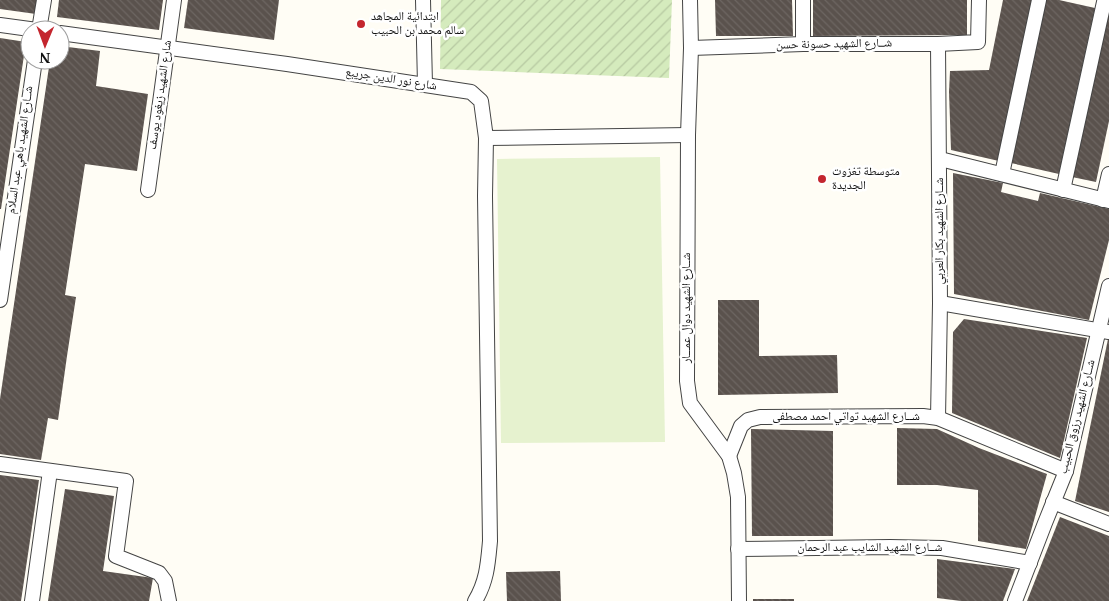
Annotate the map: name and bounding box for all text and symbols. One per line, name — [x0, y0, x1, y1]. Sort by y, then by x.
place label: ابتدائية المجاهد سالم محمد بن الحبيب — [371, 7, 464, 42]
marker: ابتدائية المجاهد سالم محمد بن الحبيب — [355, 18, 367, 30]
north arrow — [20, 20, 70, 70]
street label: شــارع الشهيد حسونة حسن — [776, 33, 892, 57]
street label: شارع الشهيد زيغود يوسف — [143, 39, 179, 151]
text: N — [39, 44, 51, 68]
street label: شارع نور الدين جريبع — [344, 62, 438, 98]
street label: شــارع الشهيد باهي عبد السلام — [2, 85, 40, 215]
place label: متوسطة تغزوت الجديدة — [832, 162, 900, 197]
marker: متوسطة تغزوت الجديدة — [816, 173, 828, 185]
street label: شــارع الشهيد بكار العربي — [930, 177, 951, 284]
street label: شــارع الشهيد دوال عمـــار — [677, 253, 698, 364]
street label: شــارع الشهيد رزوق الحبيب — [1054, 357, 1102, 477]
street label: شــارع الشهيد تواتي احمد مصطفى — [772, 407, 920, 428]
street label: شــارع الشهيد الشايب عبد الرحمان — [798, 538, 943, 559]

